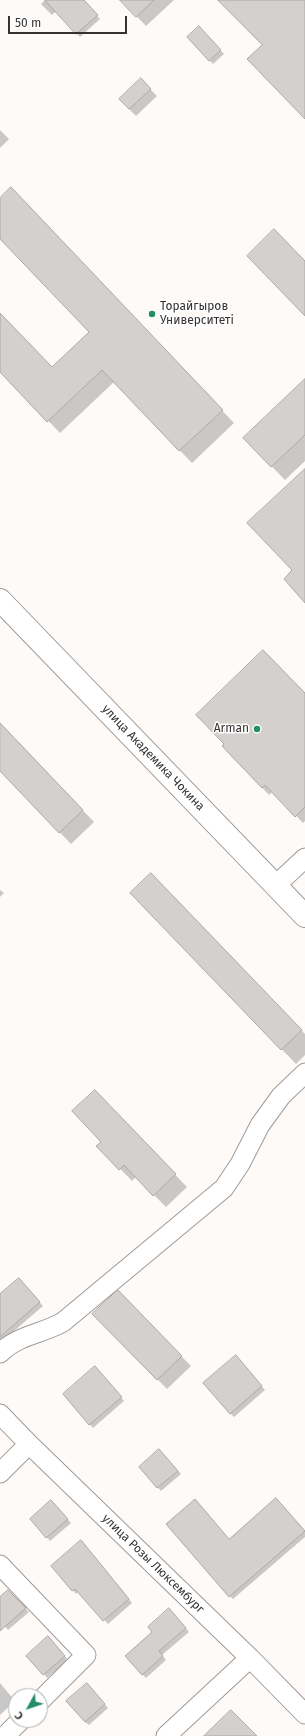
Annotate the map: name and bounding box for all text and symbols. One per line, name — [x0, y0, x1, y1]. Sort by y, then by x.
scale bar — [10, 8, 129, 34]
text: 50 m — [15, 16, 41, 30]
place label: Торайгыров Университеті — [160, 300, 234, 328]
marker: Торайгыров Университеті — [147, 309, 157, 319]
street label: улица Академика Чокина — [99, 702, 207, 814]
place label: Arman — [214, 722, 249, 736]
marker: Arman — [252, 724, 262, 734]
street label: улица Розы Люксембург — [99, 1511, 207, 1617]
north arrow — [8, 1688, 48, 1728]
text: С — [12, 1709, 26, 1722]

